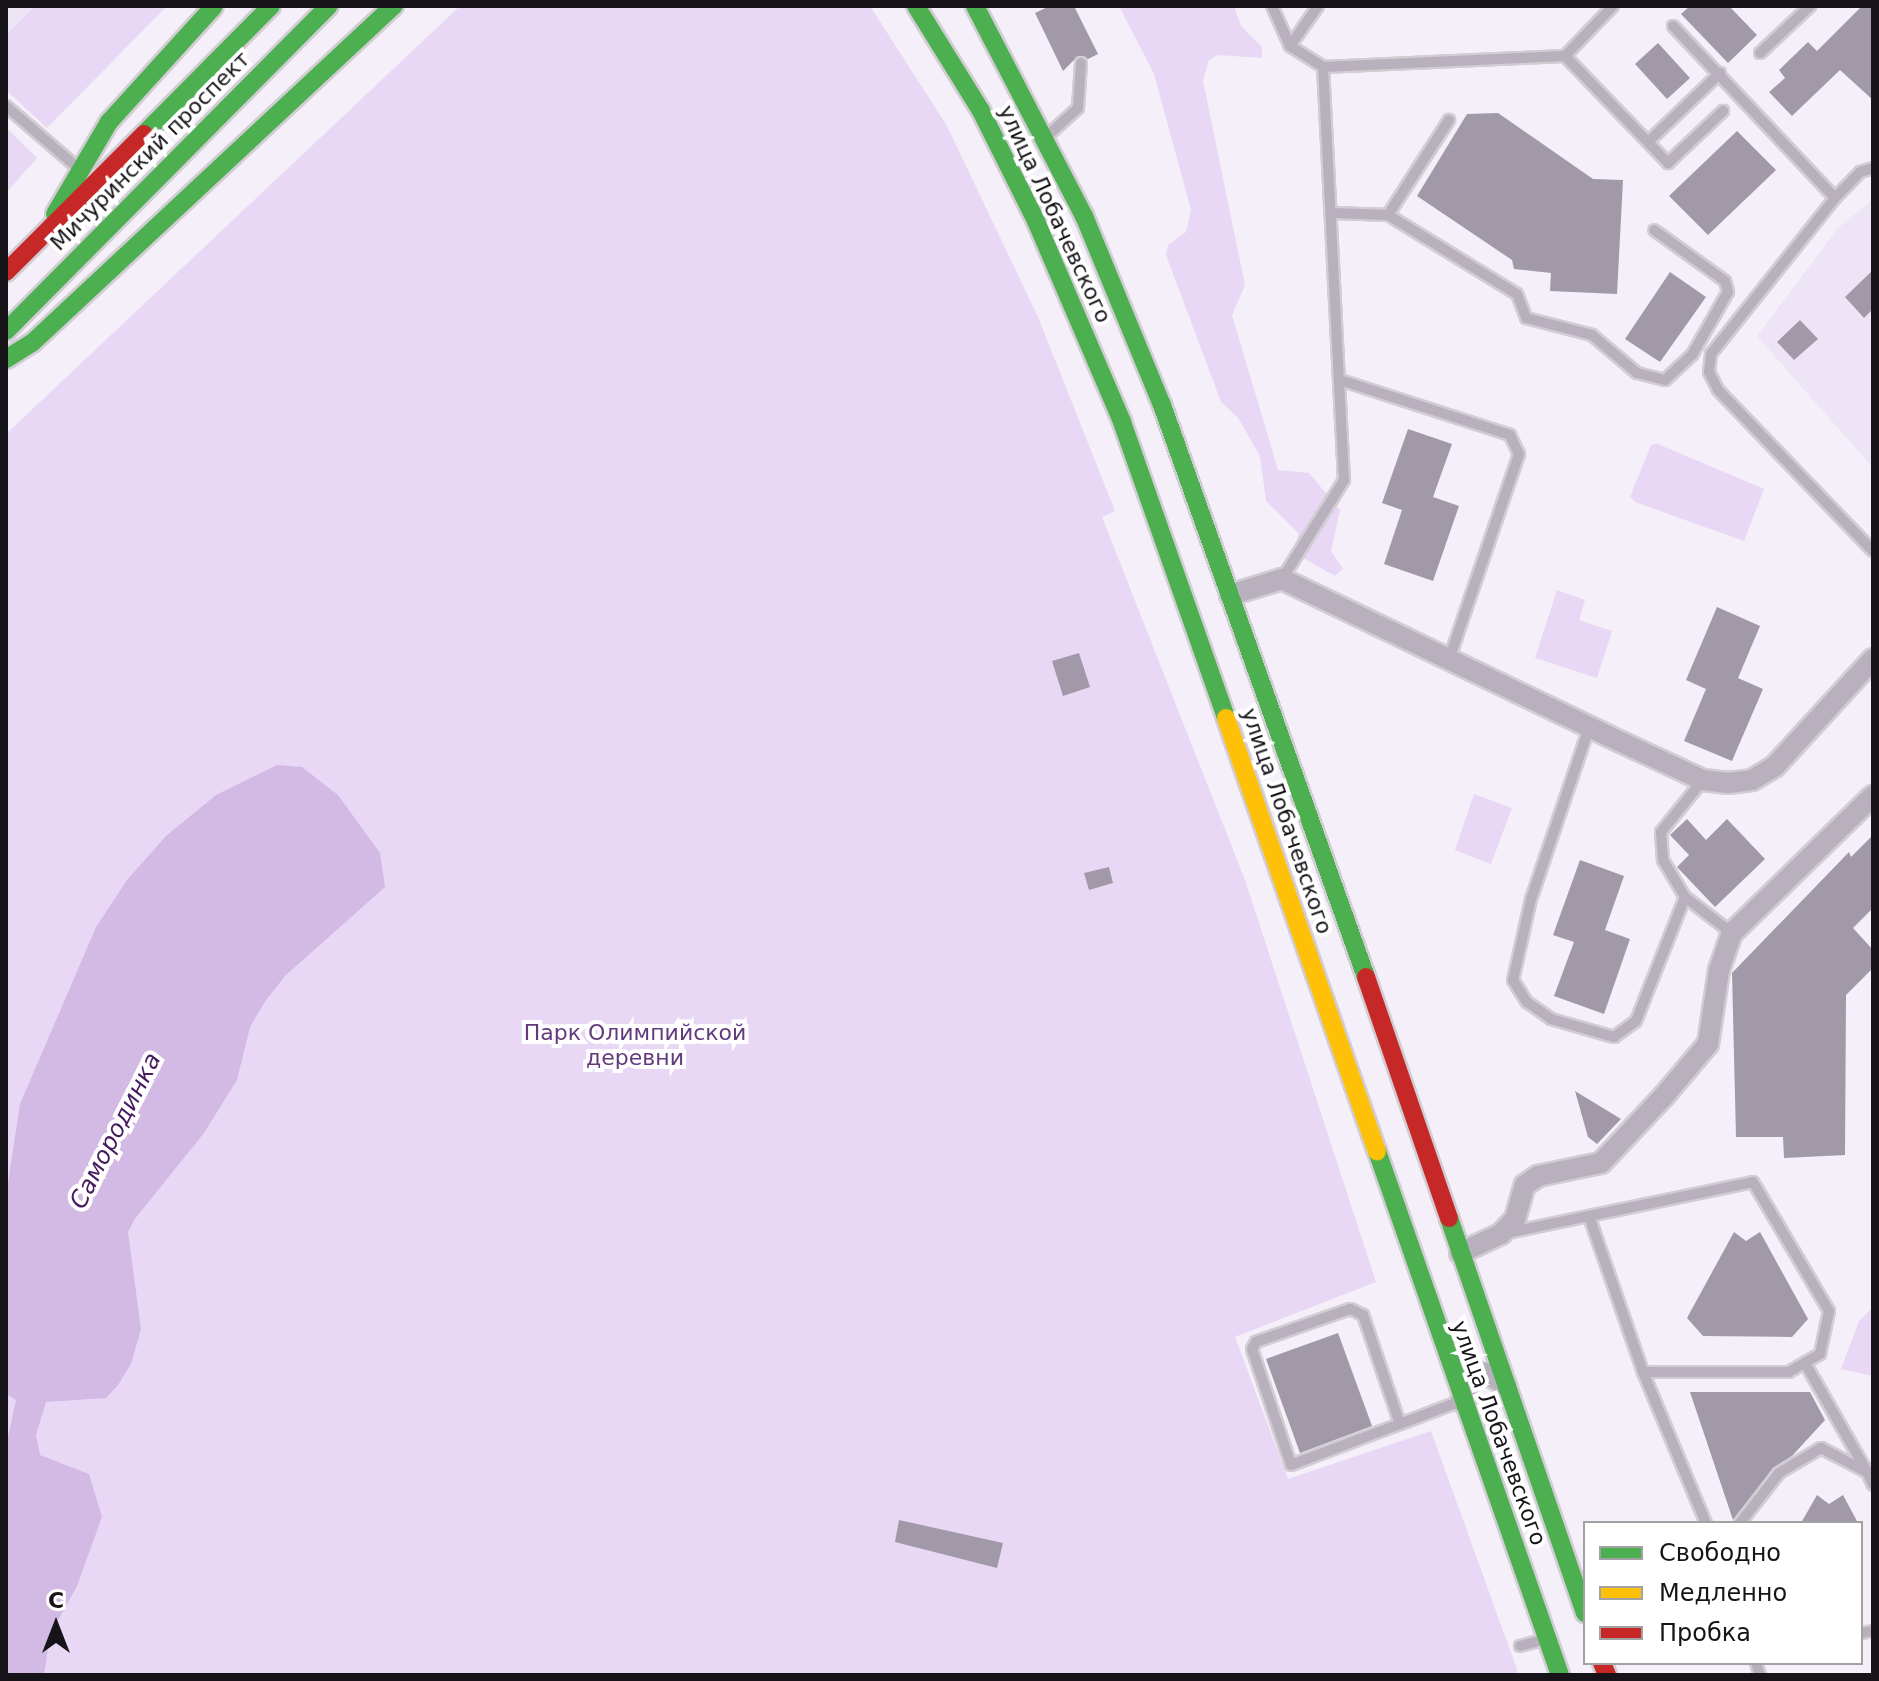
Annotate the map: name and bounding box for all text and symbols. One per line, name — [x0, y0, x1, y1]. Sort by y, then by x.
street label: Мичуринский проспект — [45, 46, 255, 256]
street label: улица Лобачевского — [993, 101, 1117, 327]
street label: улица Лобачевского — [1236, 705, 1338, 937]
park label: Парк Олимпийской деревни — [524, 1019, 746, 1070]
water label: Самородинка — [64, 1048, 168, 1214]
street label: улица Лобачевского — [1446, 1317, 1552, 1549]
legend — [1583, 1521, 1863, 1665]
text: Свободно — [1659, 1539, 1781, 1567]
text: Медленно — [1659, 1579, 1787, 1607]
north arrow — [16, 1585, 96, 1665]
text: С — [48, 1588, 64, 1613]
text: Пробка — [1659, 1619, 1751, 1647]

